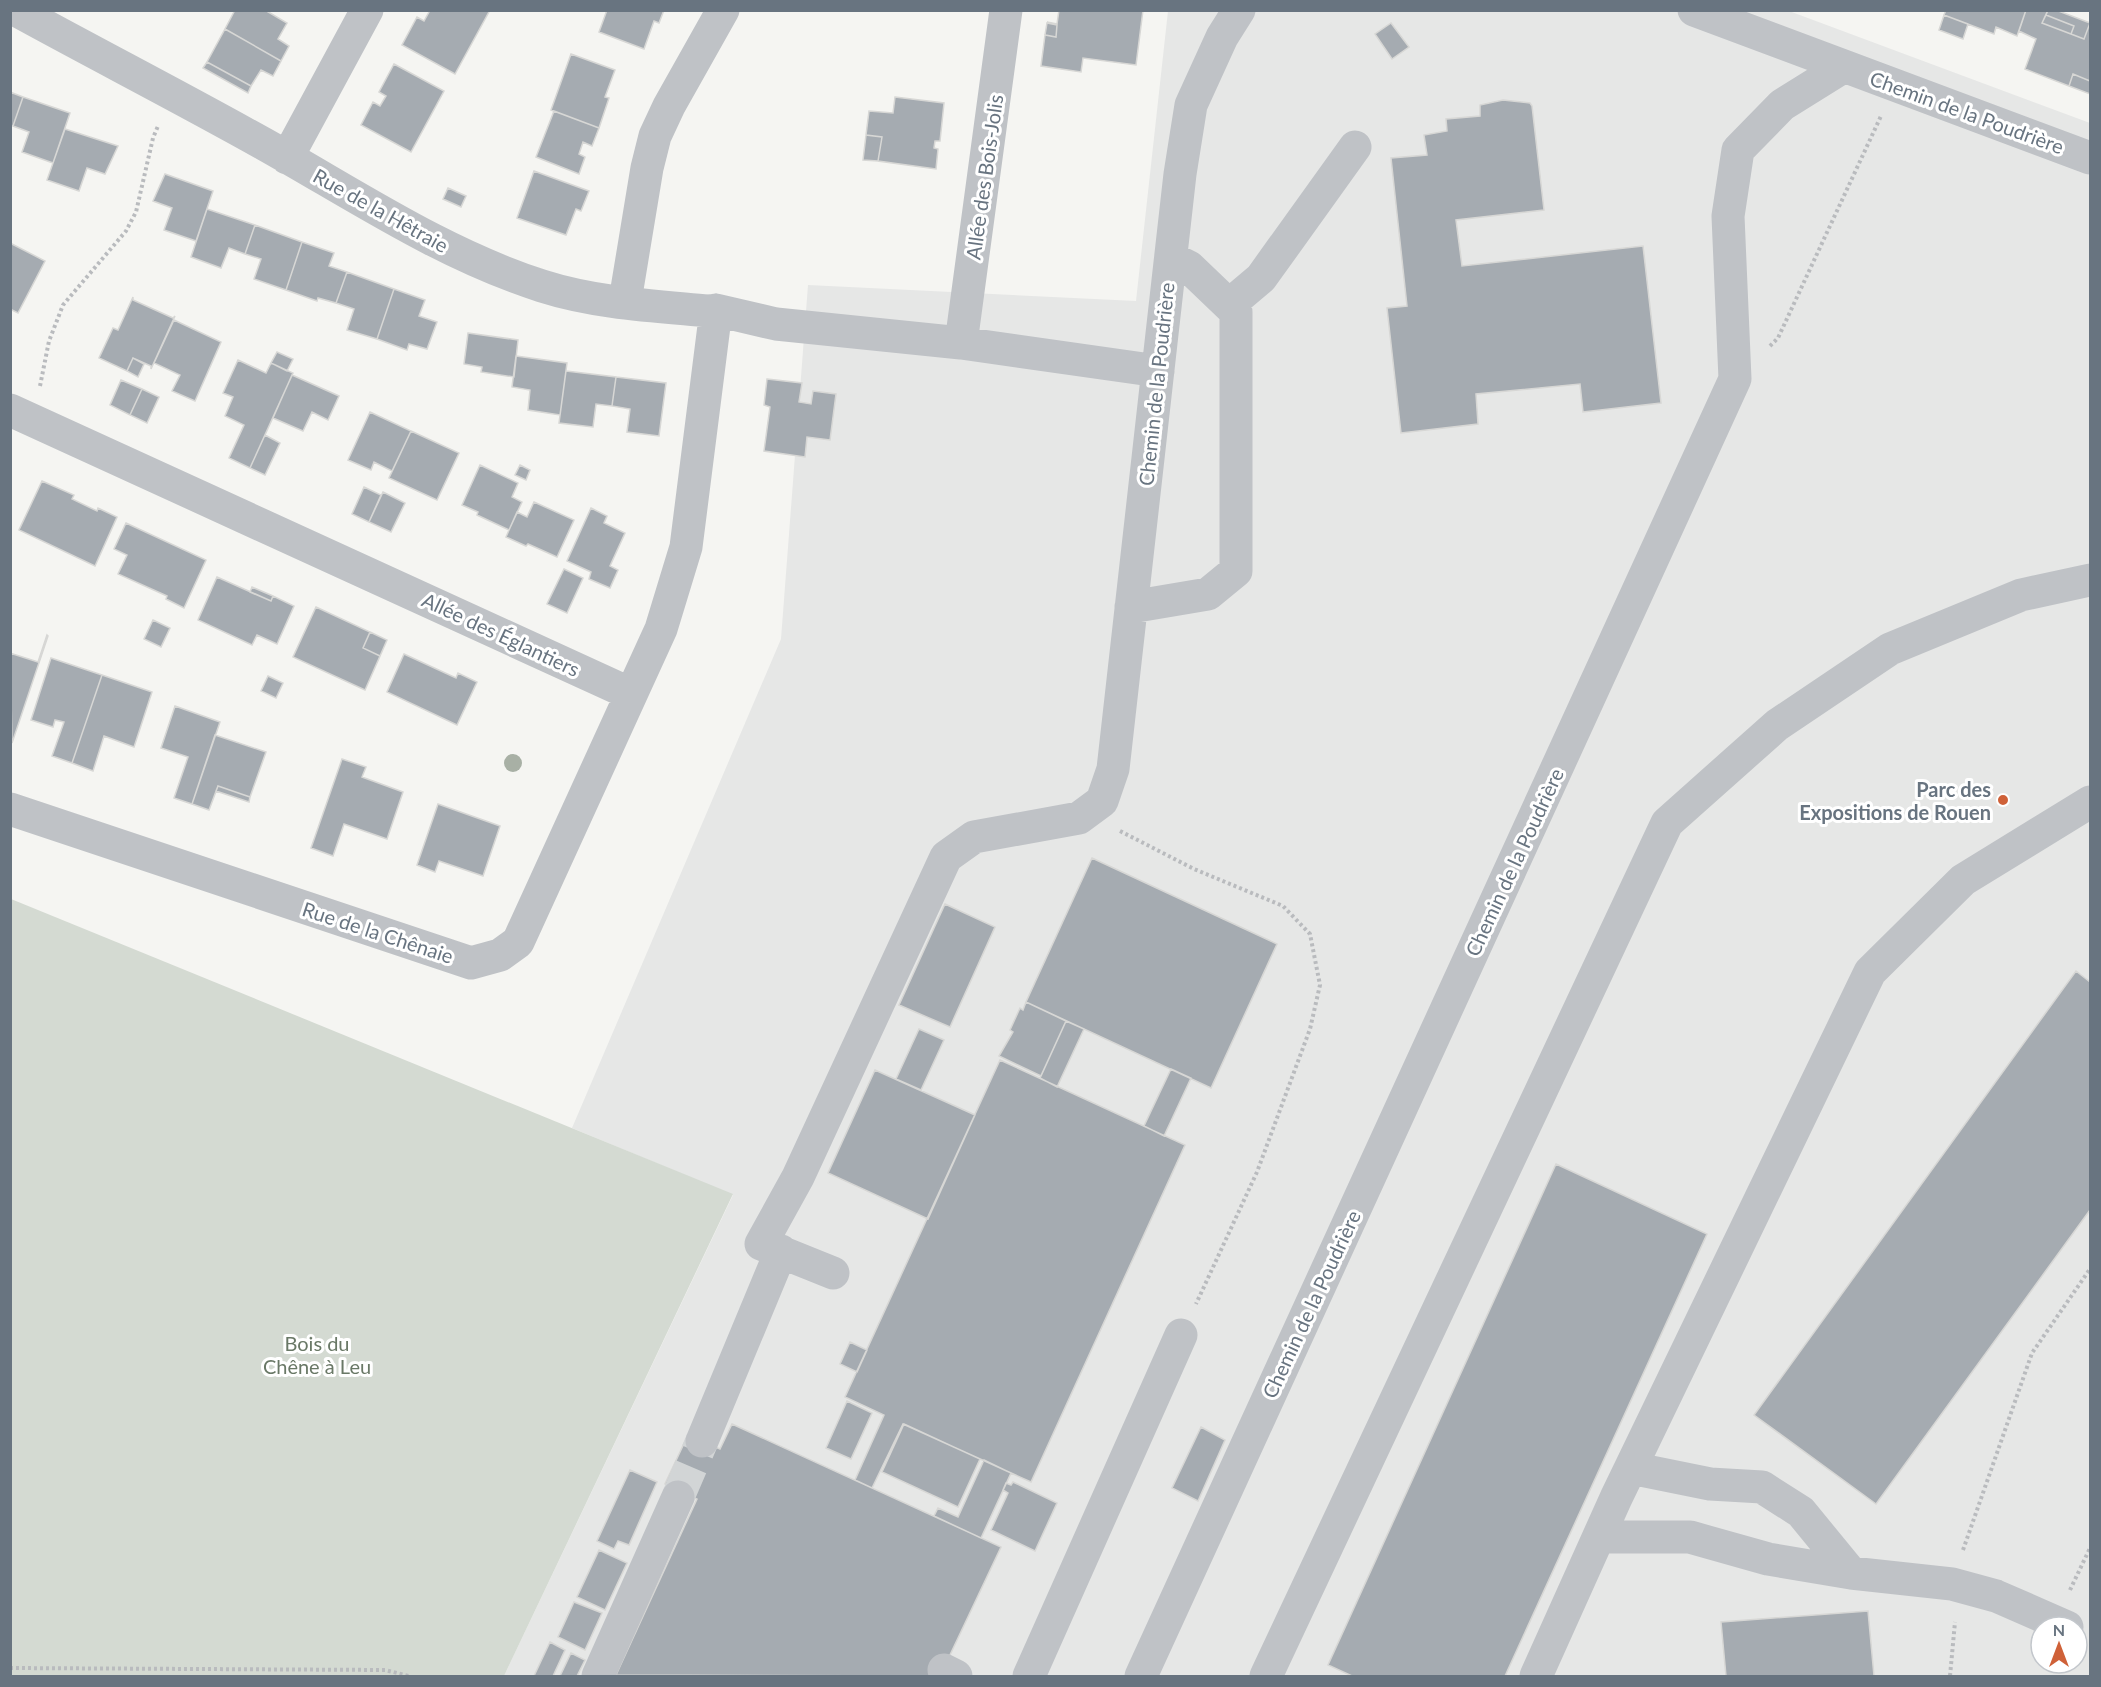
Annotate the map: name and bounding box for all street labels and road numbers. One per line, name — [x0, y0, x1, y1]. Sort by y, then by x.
street label: Chemin de la Poudrière — [1867, 66, 2067, 158]
street label: Allée des Bois-Jolis — [961, 93, 1007, 261]
street label: Rue de la Hêtraie — [309, 163, 453, 257]
street label: Chemin de la Poudrière — [1133, 281, 1179, 487]
street label: Allée des Églantiers — [419, 587, 583, 681]
street label: Chemin de la Poudrière — [1460, 764, 1568, 960]
street label: Rue de la Chênaie — [300, 896, 456, 968]
street label: Chemin de la Poudrière — [1257, 1206, 1365, 1402]

